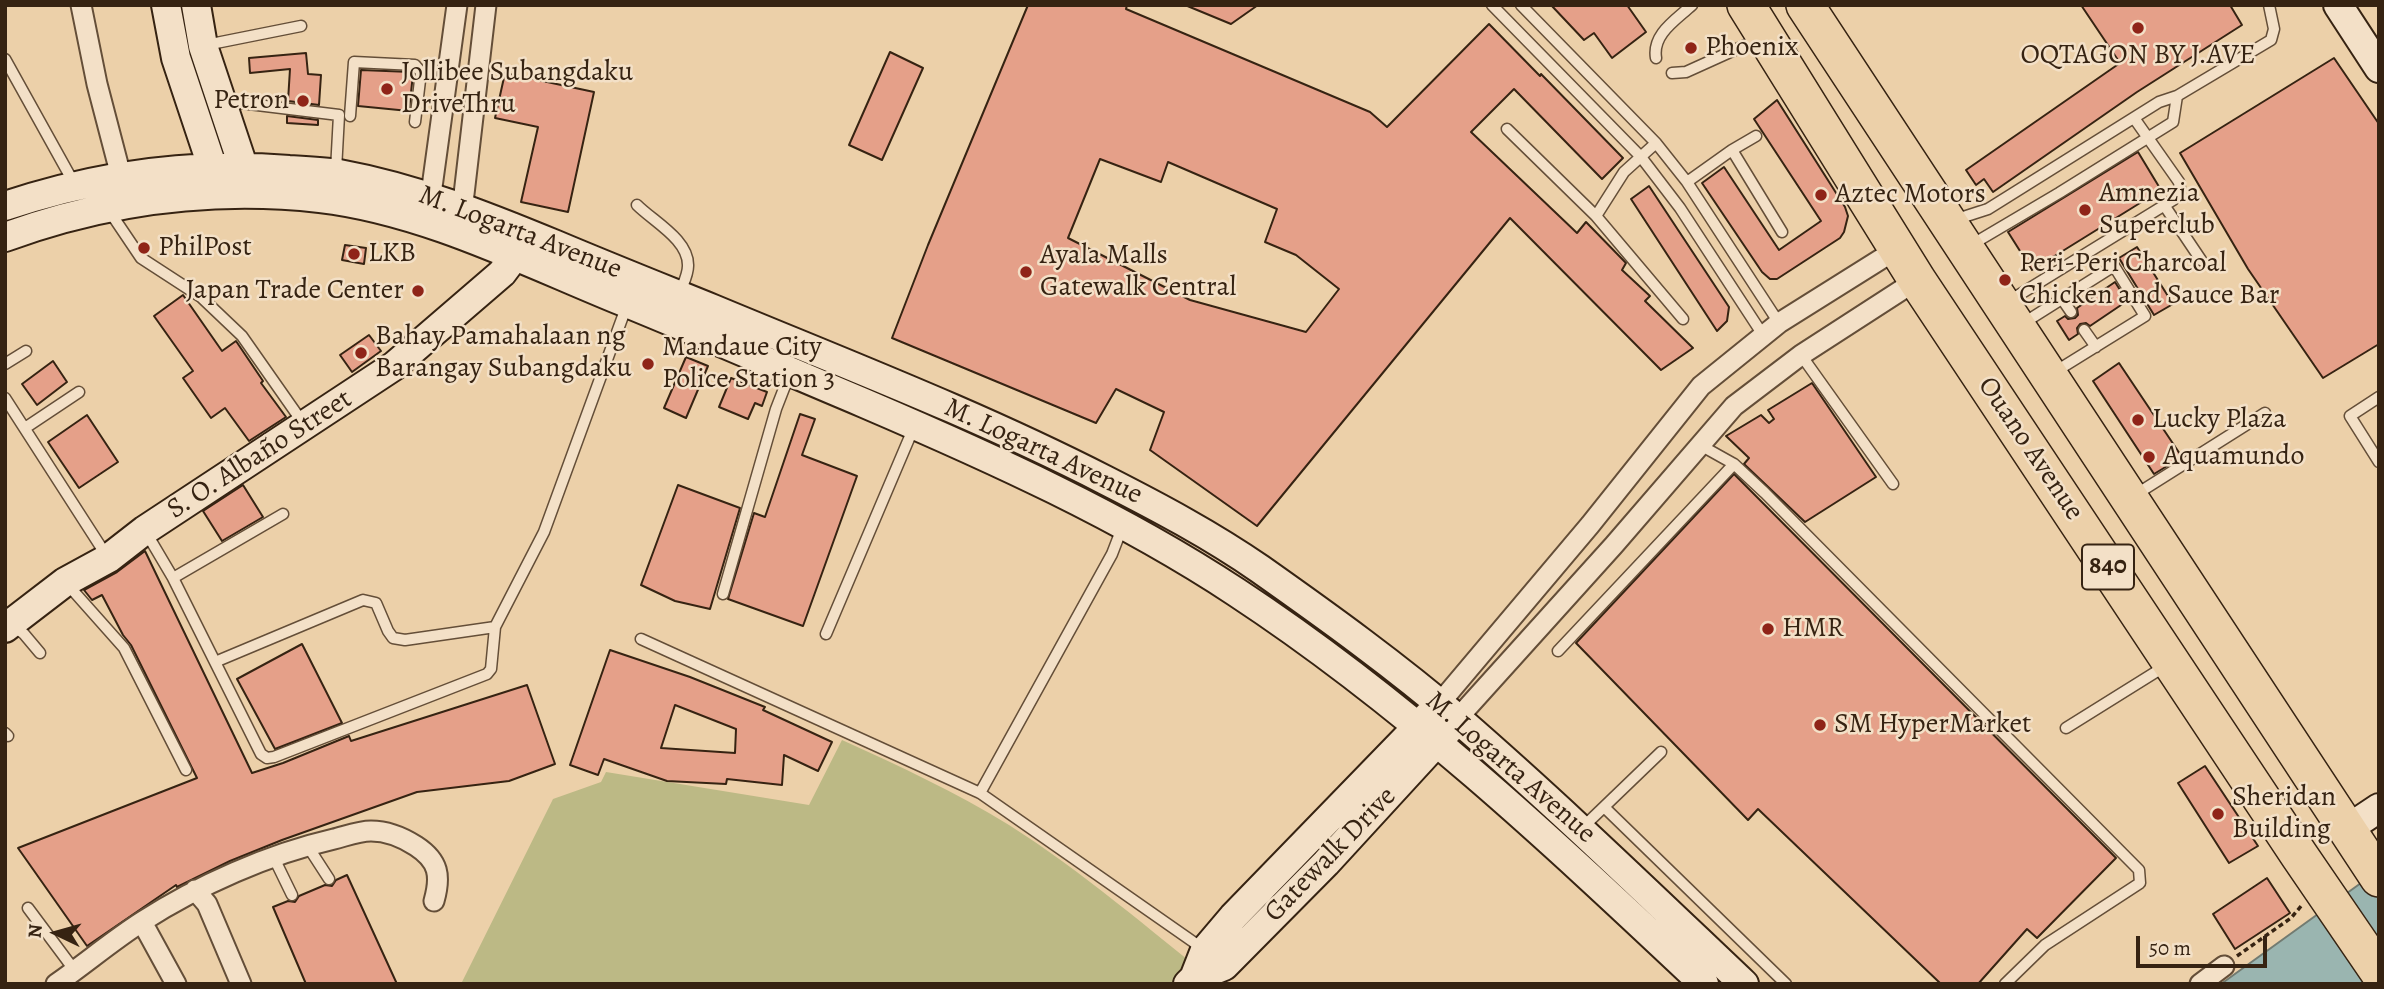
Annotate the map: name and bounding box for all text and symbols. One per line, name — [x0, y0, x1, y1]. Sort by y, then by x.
marker: OQTAGON BY J.AVE — [2130, 20, 2146, 36]
place label: Phoenix — [1705, 31, 1798, 65]
place label: OQTAGON BY J.AVE — [2020, 39, 2256, 73]
marker: Phoenix — [1683, 40, 1699, 56]
place label: Jollibee Subangdaku DriveThru — [401, 56, 633, 122]
marker: Jollibee Subangdaku DriveThru — [379, 81, 395, 97]
place label: Petron — [213, 84, 289, 118]
marker: Petron — [295, 93, 311, 109]
place label: Amnezia Superclub — [2099, 177, 2215, 243]
place label: Aztec Motors — [1835, 178, 1986, 212]
street label: M. Logarta Avenue — [414, 179, 626, 287]
marker: Aztec Motors — [1813, 187, 1829, 203]
marker: Amnezia Superclub — [2077, 202, 2093, 218]
place label: PhilPost — [158, 231, 252, 265]
place label: LKB — [368, 237, 416, 271]
place label: Ayala Malls Gatewalk Central — [1040, 239, 1236, 305]
marker: PhilPost — [136, 240, 152, 256]
marker: LKB — [346, 246, 362, 262]
place label: Peri-Peri Charcoal Chicken and Sauce Bar — [2019, 247, 2280, 313]
marker: Ayala Malls Gatewalk Central — [1018, 264, 1034, 280]
marker: Peri-Peri Charcoal Chicken and Sauce Bar — [1997, 272, 2013, 288]
place label: Japan Trade Center — [185, 274, 404, 308]
marker: Japan Trade Center — [410, 283, 426, 299]
place label: Bahay Pamahalaan ng Barangay Subangdaku — [375, 320, 632, 386]
place label: Mandaue City Police Station 3 — [662, 331, 835, 397]
marker: Bahay Pamahalaan ng Barangay Subangdaku — [353, 345, 369, 361]
marker: Mandaue City Police Station 3 — [640, 356, 656, 372]
street label: Ouano Avenue — [1970, 371, 2090, 527]
street label: S. O. Albaño Street — [161, 383, 359, 527]
street label: M. Logarta Avenue — [939, 391, 1147, 513]
place label: Lucky Plaza — [2152, 403, 2286, 437]
marker: Lucky Plaza — [2130, 412, 2146, 428]
place label: Aquamundo — [2163, 440, 2304, 474]
marker: Aquamundo — [2141, 449, 2157, 465]
road number: 840 — [2082, 544, 2134, 590]
place label: HMR — [1782, 612, 1844, 646]
marker: HMR — [1760, 621, 1776, 637]
street label: M. Logarta Avenue — [1418, 685, 1602, 851]
place label: SM HyperMarket — [1834, 708, 2031, 742]
marker: SM HyperMarket — [1812, 717, 1828, 733]
street label: Gatewalk Drive — [1258, 780, 1404, 930]
place label: Sheridan Building — [2232, 781, 2336, 847]
marker: Sheridan Building — [2210, 806, 2226, 822]
north arrow — [21, 898, 91, 968]
scale bar — [2139, 922, 2270, 966]
text: N — [22, 923, 49, 939]
text: 50 m — [2149, 934, 2191, 962]

